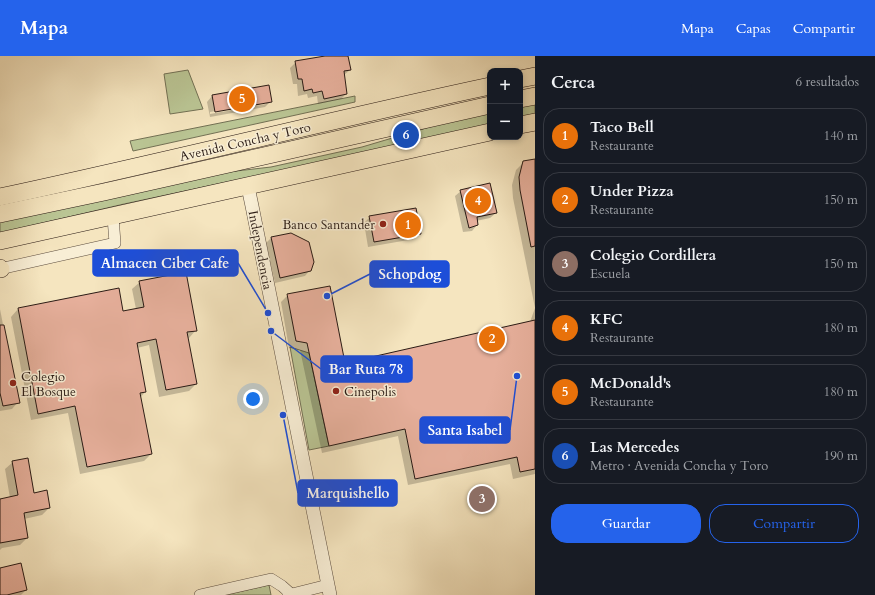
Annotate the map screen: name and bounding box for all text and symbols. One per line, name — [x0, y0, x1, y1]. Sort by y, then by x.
text: Mapa — [20, 15, 68, 41]
text: Mapa — [681, 19, 714, 38]
text: Capas — [736, 19, 771, 38]
text: Compartir — [793, 19, 855, 38]
map controls — [487, 68, 523, 140]
button: + — [487, 68, 523, 104]
text: Cerca — [551, 71, 595, 94]
text: 6 resultados — [795, 73, 859, 91]
pin: 5 — [229, 84, 255, 114]
button: − — [487, 104, 523, 140]
text: Taco Bell — [590, 117, 654, 137]
street label: Avenida Concha y Toro — [178, 118, 313, 166]
pin: 6 — [393, 120, 419, 150]
text: 1 — [562, 127, 568, 145]
text: 140 m — [824, 127, 858, 145]
text: Restaurante — [590, 137, 654, 155]
text: Under Pizza — [590, 181, 674, 201]
pin: 4 — [465, 186, 491, 216]
text: 2 — [562, 191, 568, 209]
text: 150 m — [824, 191, 858, 209]
text: Restaurante — [590, 201, 654, 219]
street label: Independencia — [244, 209, 277, 292]
pin: 1 — [395, 210, 421, 240]
place label: Banco Santander — [283, 216, 375, 234]
marker: Banco Santander — [378, 219, 388, 229]
text: Colegio Cordillera — [590, 245, 716, 265]
callout: Almacen Ciber Cafe — [93, 250, 238, 276]
text: Almacen Ciber Cafe — [101, 254, 229, 273]
text: 3 — [562, 255, 568, 273]
text: 150 m — [824, 255, 858, 273]
callout: Schopdog — [370, 261, 449, 287]
text: Schopdog — [379, 265, 442, 284]
text: Escuela — [590, 265, 630, 283]
text: KFC — [590, 309, 623, 329]
text: 4 — [562, 319, 568, 337]
text: 180 m — [824, 319, 858, 337]
pin: 2 — [479, 324, 505, 354]
text: Restaurante — [590, 329, 654, 347]
callout: Bar Ruta 78 — [321, 356, 412, 382]
text: Bar Ruta 78 — [329, 360, 403, 379]
place label: Colegio El Bosque — [21, 368, 76, 401]
text: McDonald's — [590, 373, 671, 393]
marker: Colegio El Bosque — [8, 378, 18, 388]
place label: Cinepolis — [344, 383, 396, 401]
text: 5 — [562, 383, 568, 401]
text: 180 m — [824, 383, 858, 401]
marker: Cinepolis — [331, 386, 341, 396]
your location — [243, 389, 263, 409]
text: Restaurante — [590, 393, 654, 411]
callout: Santa Isabel — [420, 417, 510, 443]
text: Santa Isabel — [428, 421, 502, 440]
text: Las Mercedes — [590, 437, 679, 457]
text: 6 — [562, 447, 568, 465]
text: 190 m — [824, 447, 858, 465]
text: Metro · Avenida Concha y Toro — [590, 457, 768, 475]
callout: Marquishello — [298, 480, 397, 506]
text: Marquishello — [307, 484, 389, 503]
pin: 3 — [469, 484, 495, 514]
button: Guardar — [551, 504, 701, 543]
button: Compartir — [709, 504, 859, 543]

